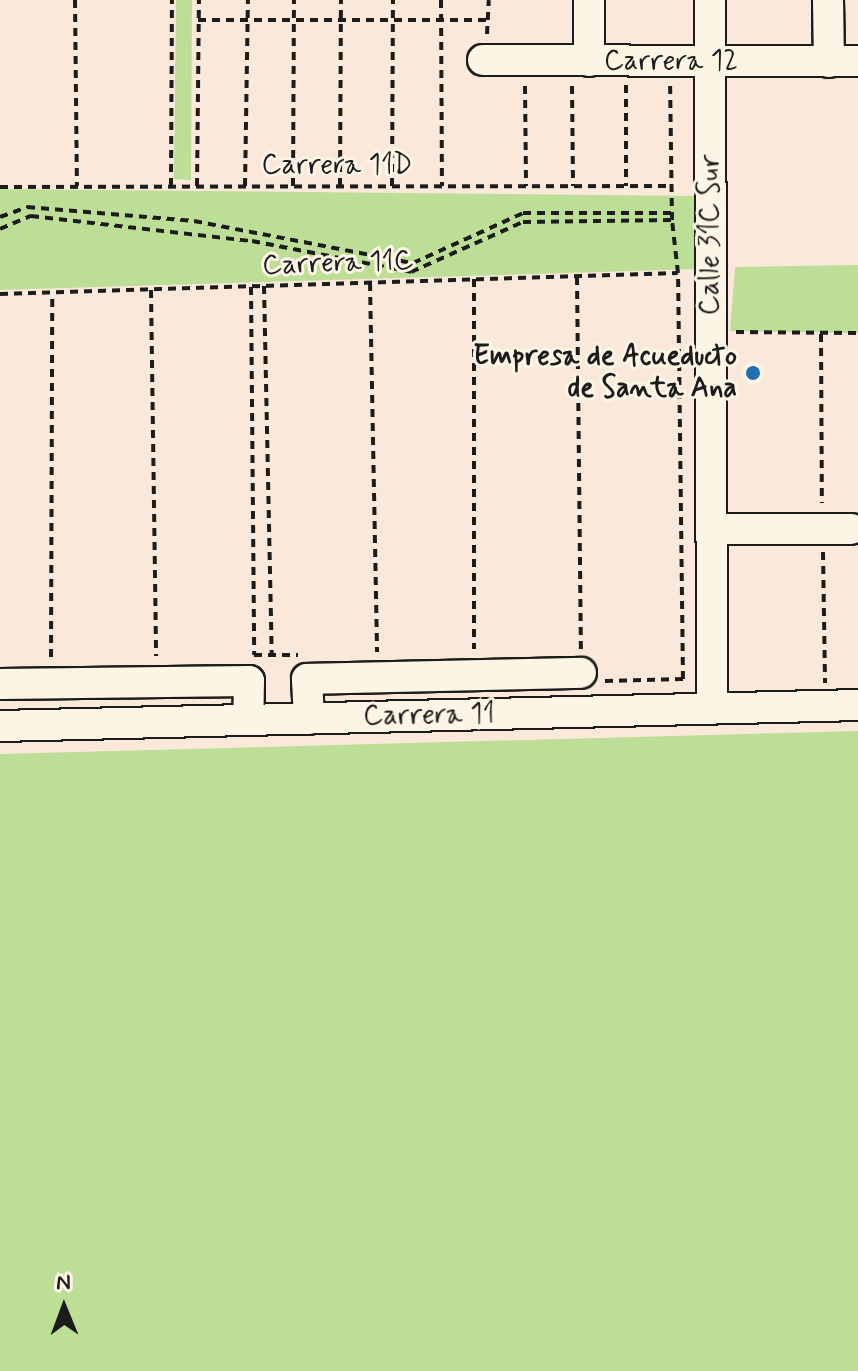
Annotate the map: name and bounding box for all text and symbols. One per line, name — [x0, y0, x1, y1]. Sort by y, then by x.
street label: Carrera 12 — [604, 45, 738, 79]
street label: Carrera 11D — [262, 149, 412, 183]
street label: Calle 31C Sur — [694, 155, 728, 315]
street label: Carrera 11C — [262, 245, 414, 283]
place label: Empresa de Acueducto de Santa Ana — [477, 340, 737, 406]
marker: Empresa de Acueducto de Santa Ana — [744, 364, 762, 382]
street label: Carrera 11 — [363, 698, 495, 734]
north arrow — [24, 1267, 104, 1347]
text: N — [56, 1269, 71, 1297]

